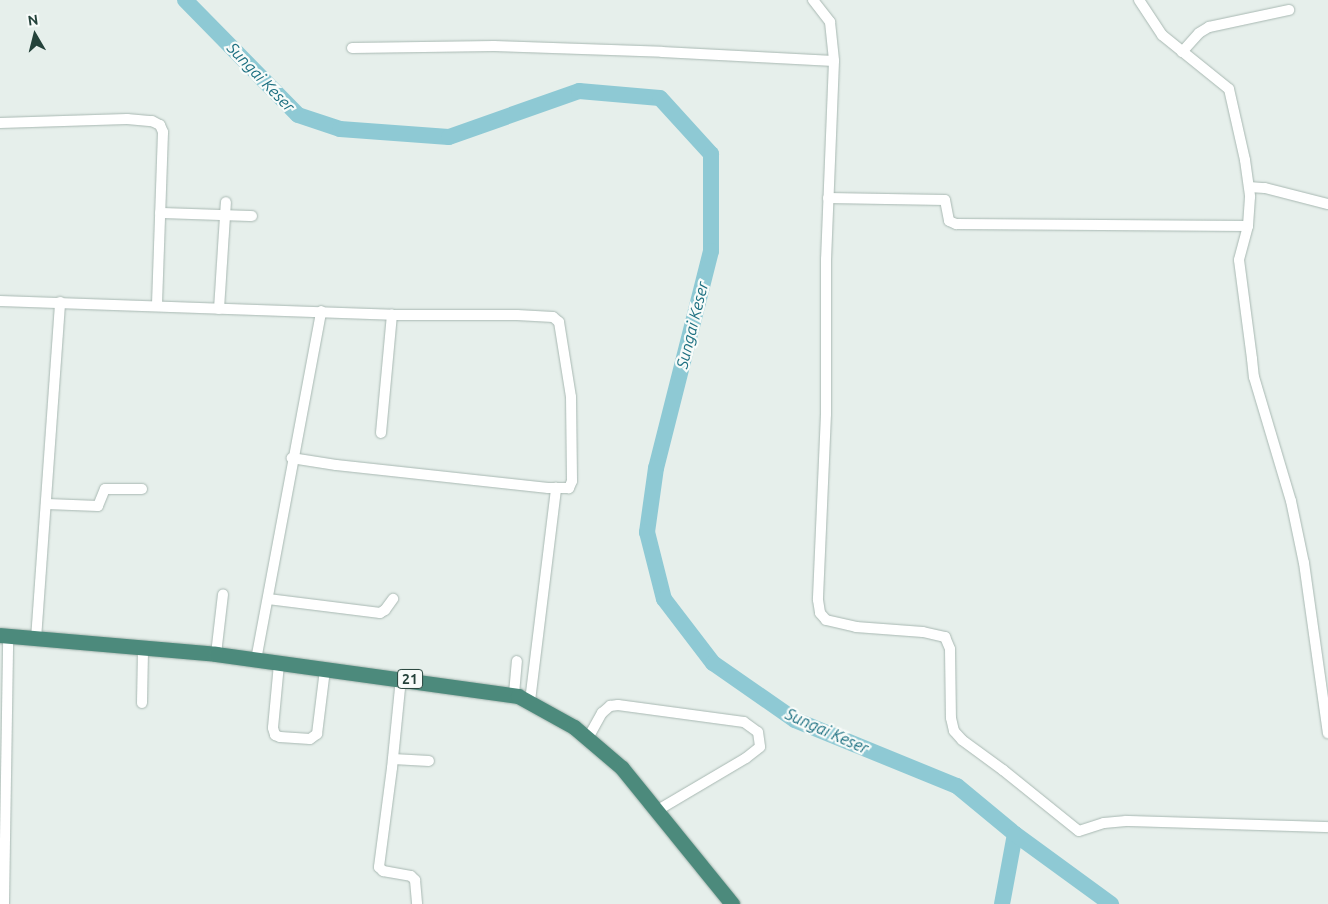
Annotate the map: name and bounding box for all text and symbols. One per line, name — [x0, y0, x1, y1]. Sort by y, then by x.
north arrow — [10, 10, 60, 60]
text: N — [27, 11, 39, 29]
water label: Sungai Keser — [223, 38, 299, 116]
water label: Sungai Keser — [672, 280, 712, 370]
road number: 21 — [396, 668, 424, 691]
water label: Sungai Keser — [782, 704, 872, 758]

